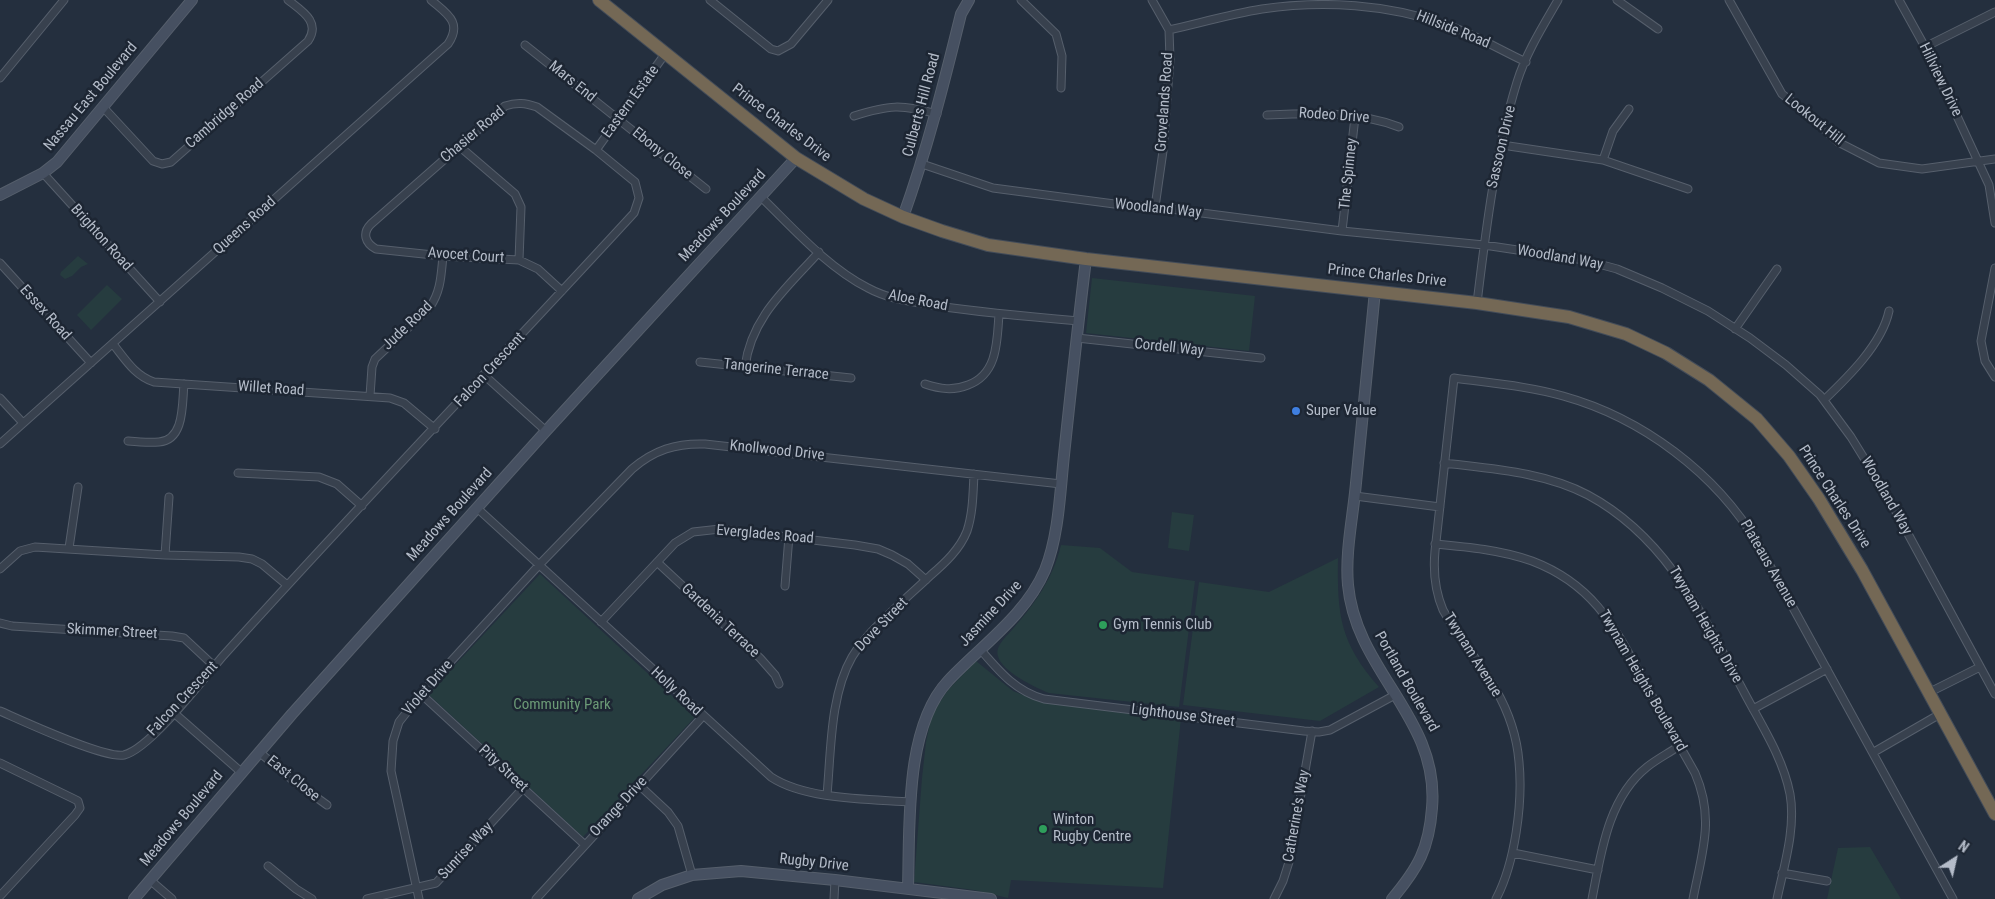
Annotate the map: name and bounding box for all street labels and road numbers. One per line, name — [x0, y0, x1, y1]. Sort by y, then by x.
street label: Hillside Road — [1413, 7, 1493, 53]
street label: Nassau East Boulevard — [40, 39, 142, 155]
street label: Hillview Drive — [1914, 40, 1966, 120]
street label: Culberts Hill Road — [900, 51, 944, 159]
street label: Grovelands Road — [1153, 52, 1177, 152]
street label: Mars End — [545, 58, 599, 106]
street label: Eastern Estate — [599, 62, 663, 142]
street label: Cambridge Road — [182, 75, 268, 153]
street label: Prince Charles Drive — [728, 80, 834, 166]
street label: Lookout Hill — [1781, 91, 1847, 149]
street label: Chasier Road — [437, 103, 509, 167]
street label: Sassoon Drive — [1484, 104, 1520, 190]
street label: Rodeo Drive — [1298, 105, 1370, 127]
street label: Ebony Close — [628, 124, 696, 184]
street label: The Spinney — [1336, 137, 1362, 211]
street label: Meadows Boulevard — [676, 166, 770, 266]
street label: Queens Road — [210, 193, 280, 259]
street label: Woodland Way — [1114, 196, 1202, 222]
street label: Brighton Road — [66, 201, 136, 275]
street label: Woodland Way — [1516, 242, 1604, 274]
street label: Avocet Court — [427, 244, 505, 268]
street label: Prince Charles Drive — [1327, 261, 1447, 291]
street label: Essex Road — [15, 282, 75, 344]
street label: Aloe Road — [887, 286, 949, 316]
street label: Jude Road — [379, 298, 437, 354]
street label: Falcon Crescent — [451, 329, 529, 411]
street label: Cordell Way — [1133, 335, 1205, 361]
street label: Tangerine Terrace — [722, 356, 830, 384]
street label: Willet Road — [237, 378, 305, 400]
street label: Knollwood Drive — [729, 437, 825, 465]
street label: Prince Charles Drive — [1794, 442, 1874, 552]
street label: Woodland Way — [1856, 454, 1916, 538]
street label: Meadows Boulevard — [403, 465, 497, 565]
street label: Plateaus Avenue — [1736, 517, 1800, 611]
street label: Everglades Road — [715, 522, 815, 548]
street label: Twynam Heights Drive — [1664, 563, 1746, 687]
street label: Jasmine Drive — [956, 577, 1026, 651]
street label: Gardenia Terrace — [677, 580, 763, 662]
street label: Dove Street — [852, 594, 912, 656]
street label: Twynam Heights Boulevard — [1594, 607, 1690, 755]
street label: Twynam Avenue — [1439, 610, 1505, 700]
street label: Skimmer Street — [66, 621, 158, 643]
street label: Portland Boulevard — [1370, 629, 1442, 735]
street label: Violet Drive — [399, 657, 457, 719]
street label: Falcon Crescent — [144, 658, 222, 740]
street label: Holly Road — [647, 664, 705, 720]
street label: Lighthouse Street — [1130, 701, 1236, 731]
street label: Pity Street — [475, 742, 531, 796]
street label: East Close — [263, 752, 323, 806]
street label: Meadows Boulevard — [137, 768, 227, 870]
street label: Catherine's Way — [1280, 768, 1314, 864]
street label: Orange Drive — [587, 773, 651, 841]
street label: Sunrise Way — [435, 818, 497, 884]
street label: Rugby Drive — [778, 850, 850, 876]

